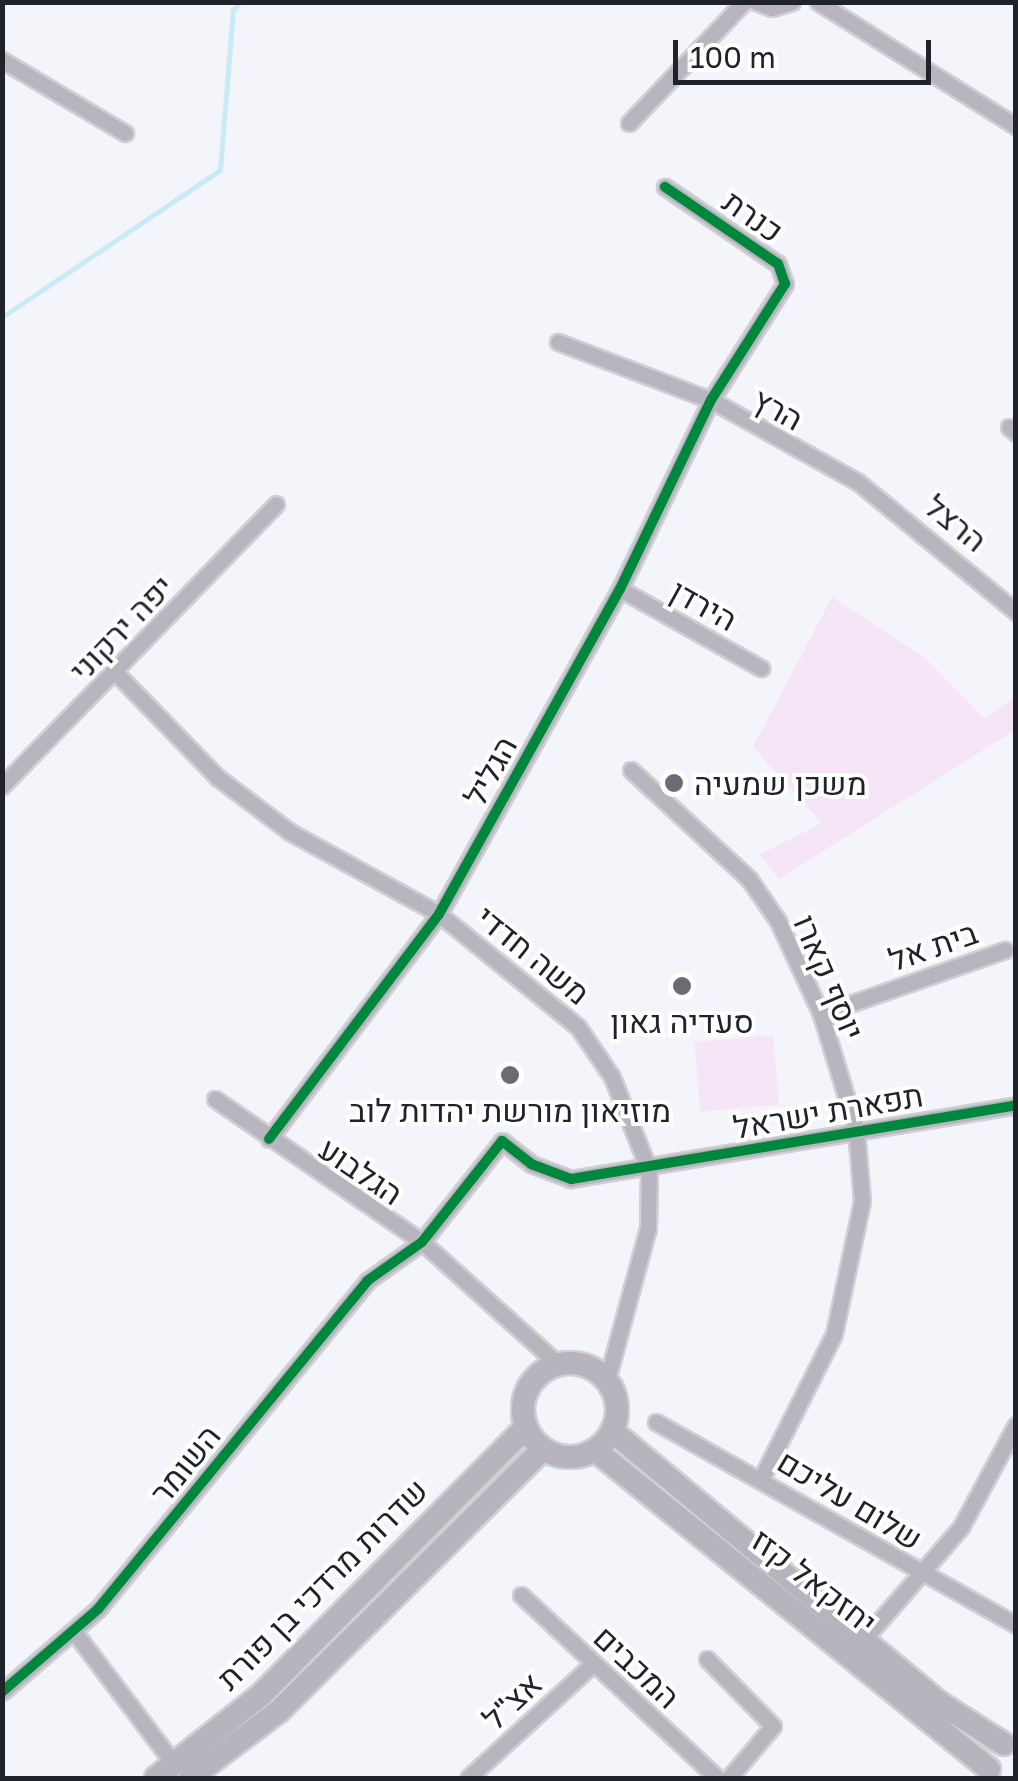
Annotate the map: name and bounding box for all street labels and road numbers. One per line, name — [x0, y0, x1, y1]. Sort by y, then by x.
street label: כנרת — [716, 182, 790, 250]
street label: הרץ — [746, 380, 810, 438]
street label: הרצל — [917, 487, 995, 559]
street label: יפה ירקוני — [61, 567, 181, 689]
street label: הירדן — [664, 571, 744, 639]
street label: הגליל — [455, 729, 525, 813]
street label: משה חדדי — [468, 898, 598, 1012]
street label: יוסף קארו — [786, 909, 872, 1045]
street label: בית אל — [884, 913, 982, 979]
street label: תפארת ישראל — [730, 1075, 926, 1147]
street label: הגלבוע — [312, 1129, 410, 1213]
street label: השומר — [142, 1417, 228, 1511]
street label: שלום עליכם — [771, 1442, 929, 1558]
street label: שדרות מרדכי בן פורת — [209, 1471, 435, 1697]
street label: יחזקאל קזז — [744, 1520, 884, 1642]
street label: המכבים — [586, 1618, 688, 1716]
street label: אצ"ל — [474, 1664, 550, 1738]

